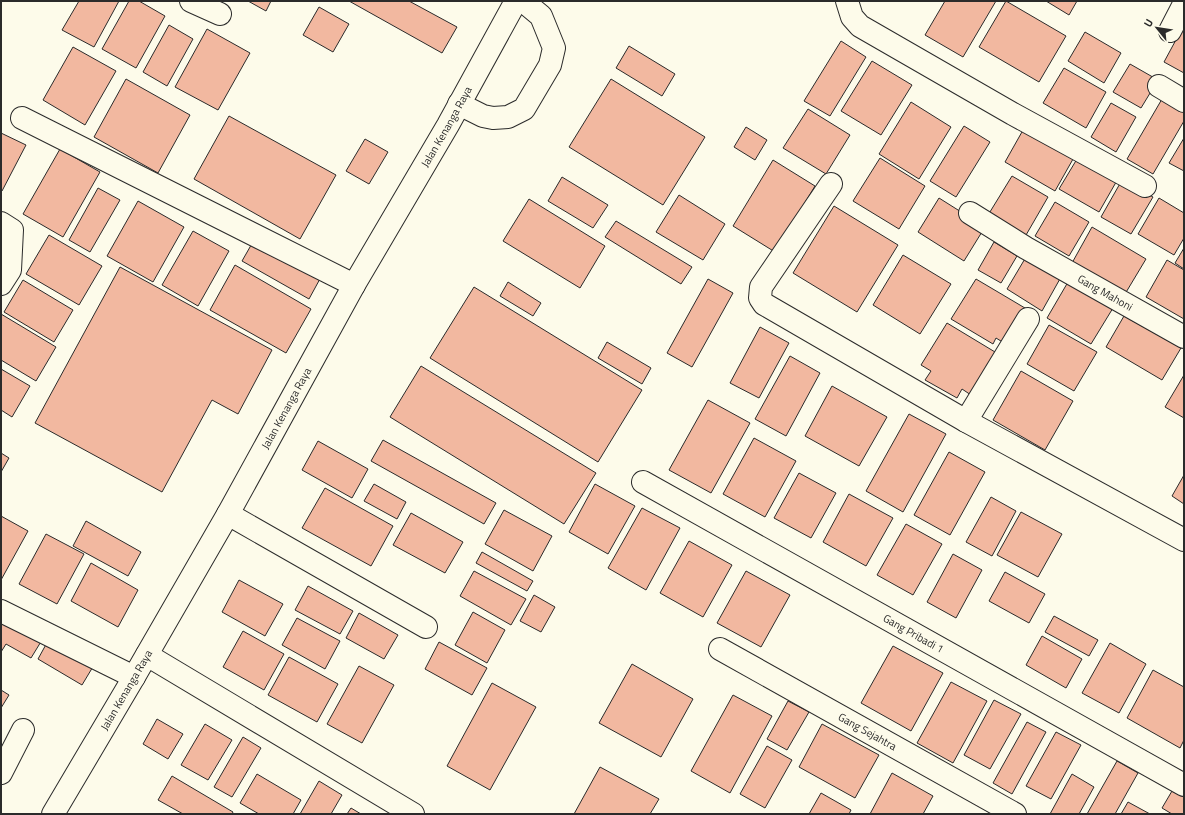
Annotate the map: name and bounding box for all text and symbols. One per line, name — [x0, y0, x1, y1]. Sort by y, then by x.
north arrow — [1137, 8, 1177, 48]
text: U — [1140, 16, 1157, 30]
street label: Jalan Kenanga Raya — [417, 83, 476, 170]
street label: Gang Mahoni — [1075, 271, 1136, 315]
street label: Jalan Kenanga Raya — [257, 364, 315, 452]
street label: Gang Pribadi 1 — [880, 610, 947, 657]
street label: Jalan Kenanga Raya — [96, 646, 156, 733]
street label: Gang Sejahtra — [835, 709, 900, 755]

